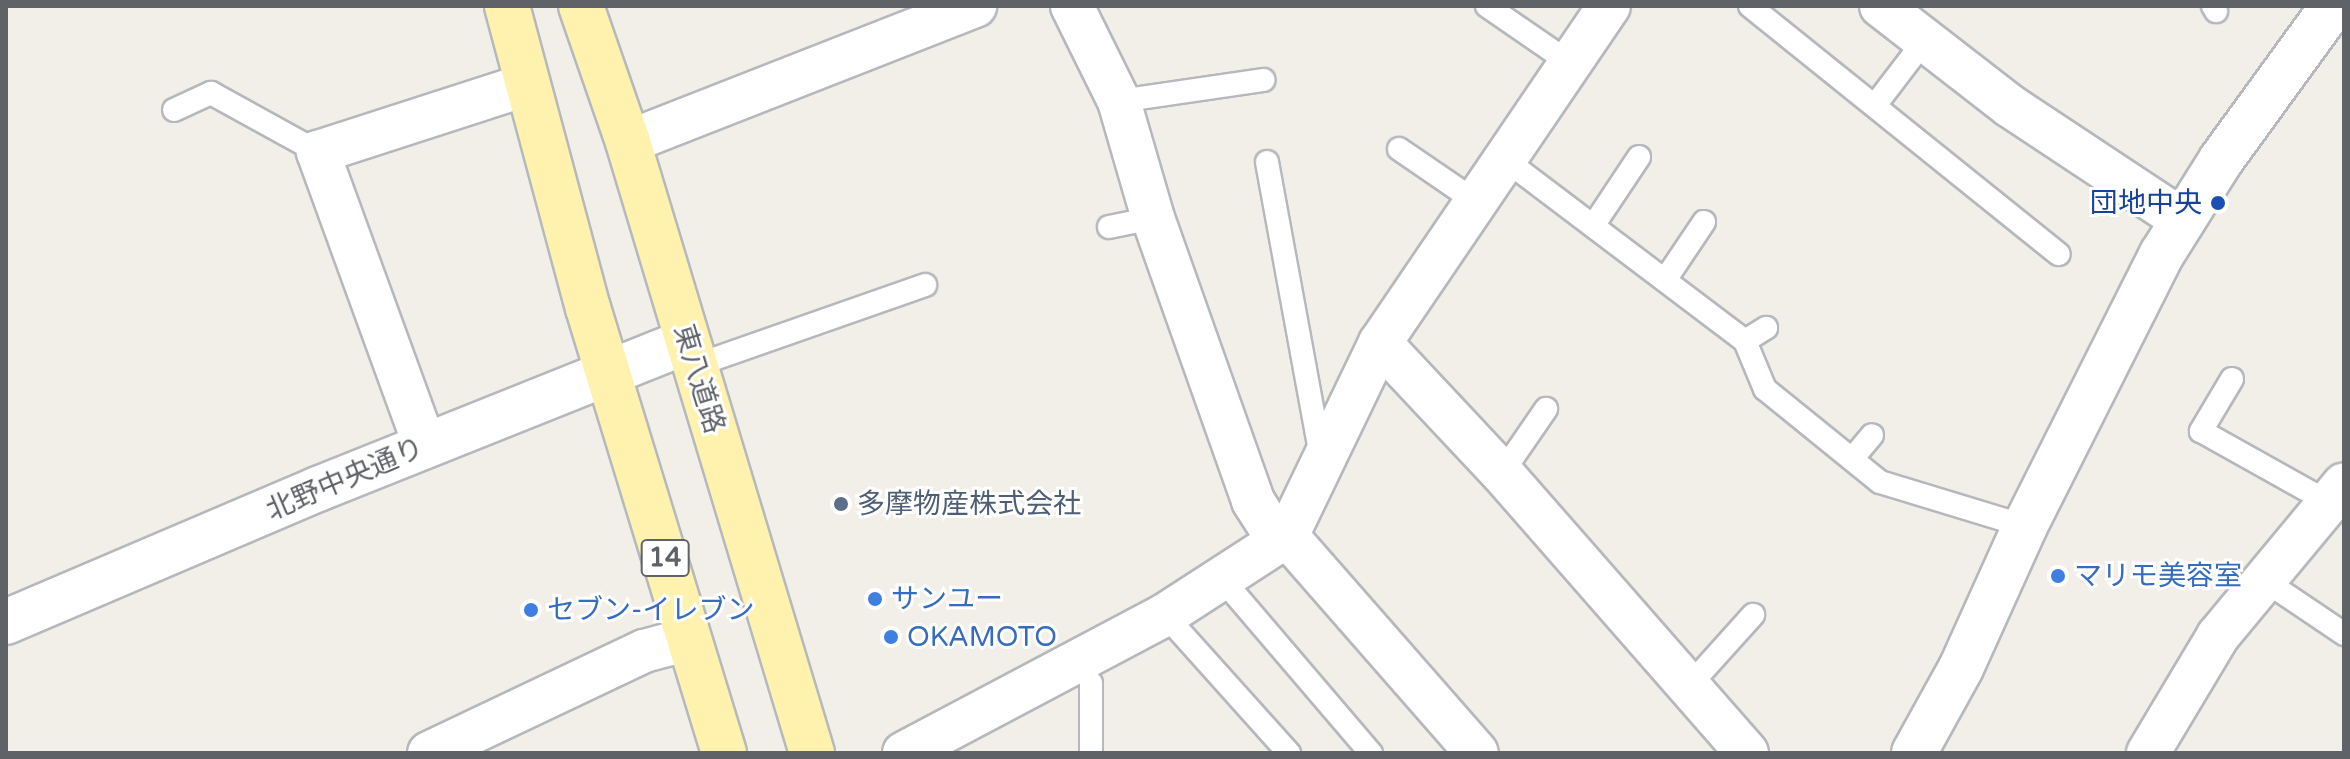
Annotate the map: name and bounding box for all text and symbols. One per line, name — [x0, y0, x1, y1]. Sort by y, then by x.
place label: 団地中央 — [2090, 186, 2202, 220]
marker: 団地中央 — [2209, 194, 2227, 212]
street label: 東八道路 — [667, 321, 731, 437]
street label: 北野中央通り — [261, 431, 429, 527]
place label: 多摩物産株式会社 — [857, 487, 1081, 521]
marker: 多摩物産株式会社 — [832, 495, 850, 513]
road number: 14 — [639, 536, 691, 580]
place label: マリモ美容室 — [2074, 559, 2242, 593]
marker: マリモ美容室 — [2049, 567, 2067, 585]
place label: サンユー — [891, 582, 1003, 616]
marker: サンユー — [866, 590, 884, 608]
place label: セブン-イレブン — [547, 593, 754, 627]
marker: セブン-イレブン — [522, 601, 540, 619]
place label: OKAMOTO — [907, 620, 1057, 654]
marker: OKAMOTO — [882, 628, 900, 646]

